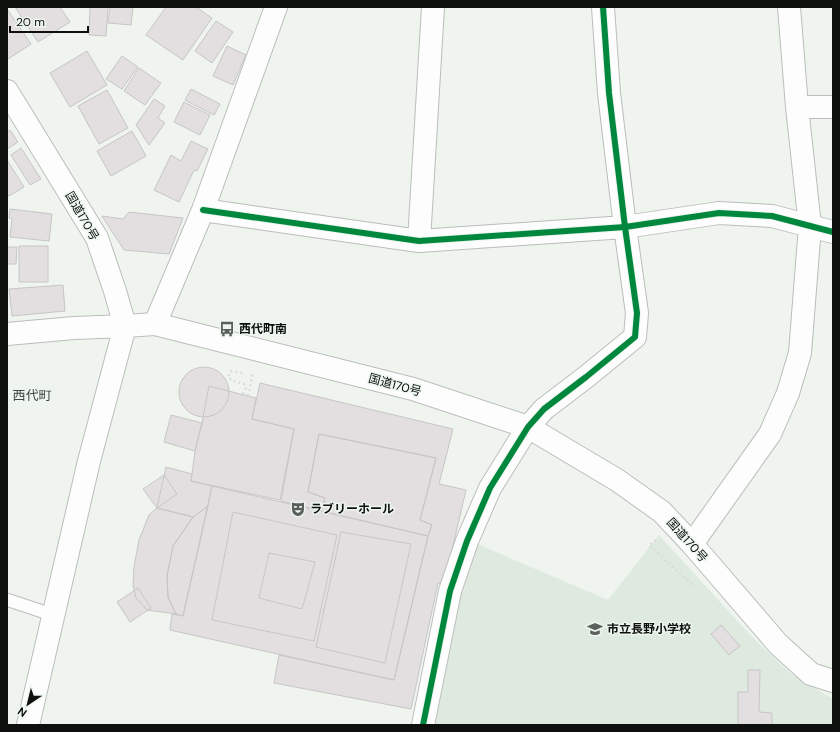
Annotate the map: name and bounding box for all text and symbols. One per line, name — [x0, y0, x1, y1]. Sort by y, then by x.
scale bar — [10, 8, 88, 34]
text: 20 m — [16, 14, 45, 30]
street label: 国道170号 — [62, 189, 102, 243]
bus stop icon: 西代町南 — [218, 320, 236, 338]
place label: 西代町南 — [239, 321, 287, 337]
street label: 国道170号 — [367, 370, 423, 400]
district label: 西代町 — [12, 387, 52, 404]
theatre icon: ラブリーホール — [289, 500, 307, 518]
place label: ラブリーホール — [310, 501, 394, 517]
street label: 国道170号 — [663, 515, 711, 565]
school or university icon: 市立長野小学校 — [586, 620, 604, 638]
place label: 市立長野小学校 — [607, 621, 691, 637]
north arrow — [8, 684, 48, 724]
text: N — [15, 704, 30, 720]

